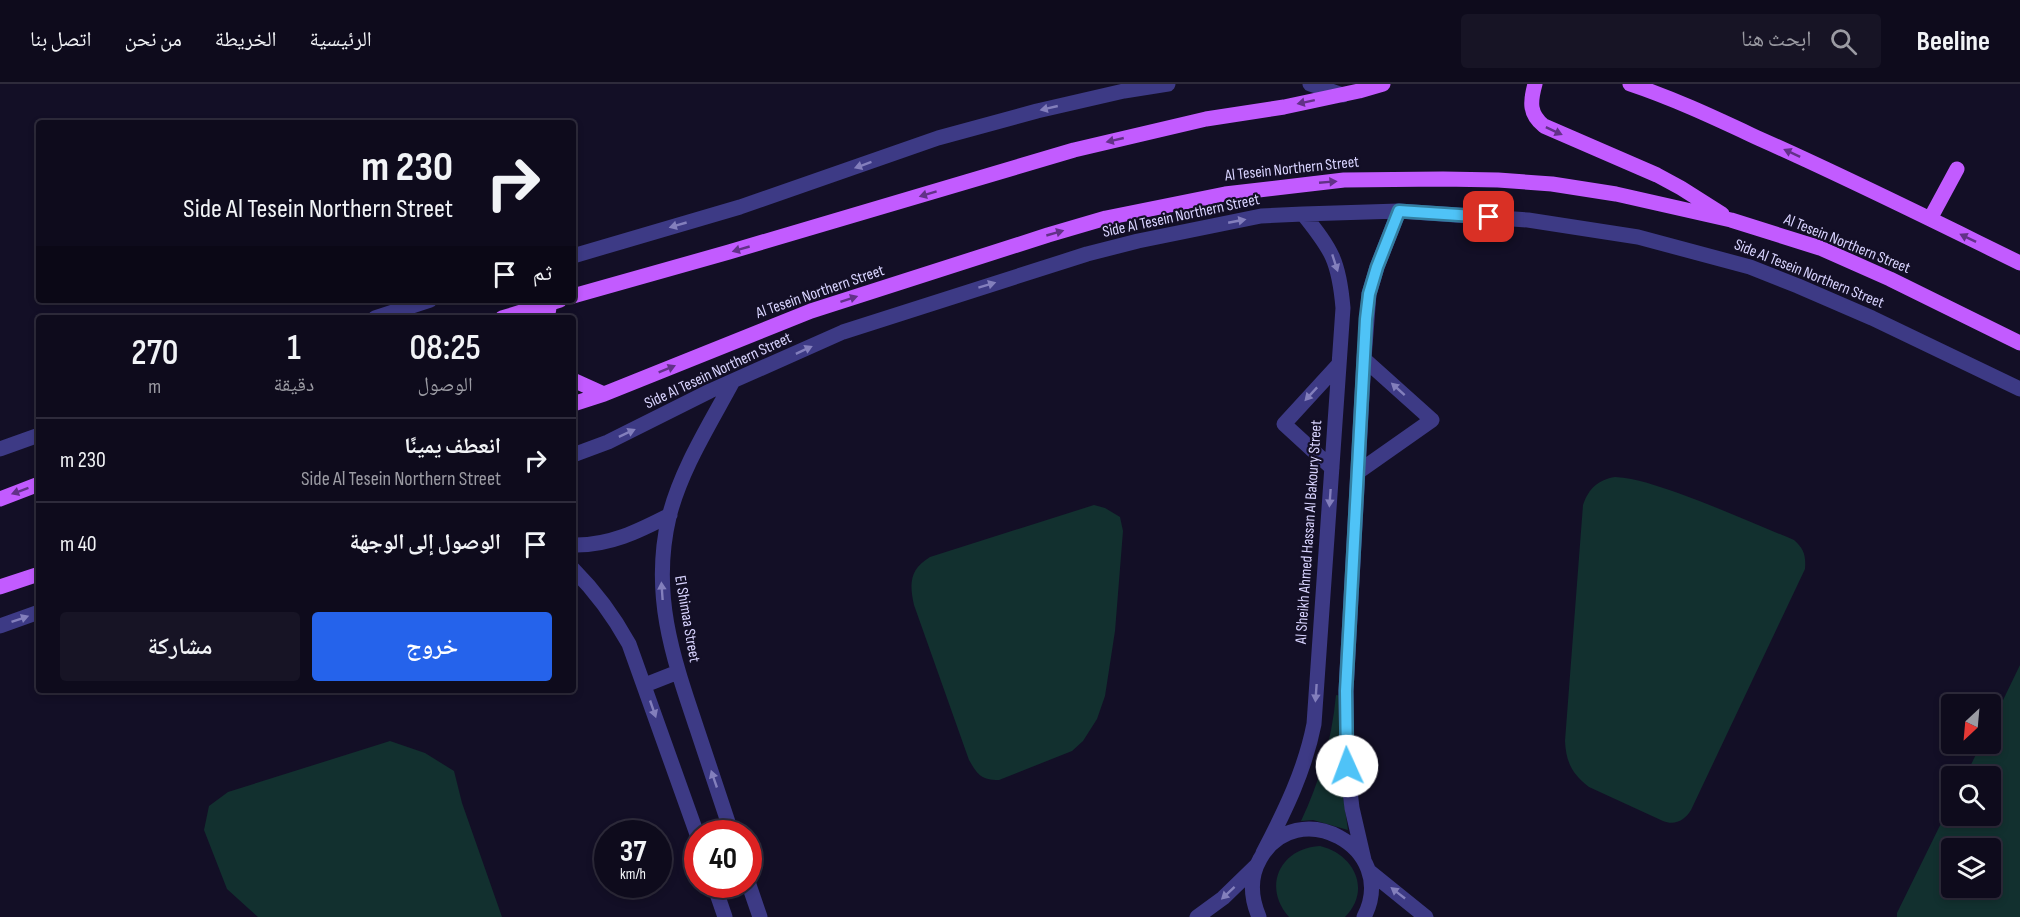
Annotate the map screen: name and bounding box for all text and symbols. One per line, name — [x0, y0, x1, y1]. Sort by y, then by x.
search box — [1461, 14, 1881, 68]
icon: search — [1827, 25, 1860, 58]
text: Beeline — [1917, 25, 1990, 58]
text: ابحث هنا — [1741, 26, 1812, 53]
text: اتصل بنا — [30, 27, 92, 52]
text: من نحن — [125, 27, 182, 52]
text: الخريطة — [215, 27, 277, 52]
text: الرئيسية — [310, 27, 372, 52]
one-way arrow — [1296, 98, 1315, 107]
one-way arrow — [1040, 104, 1059, 114]
one-way arrow — [1546, 126, 1563, 135]
one-way arrow — [1106, 136, 1124, 146]
text: 230 m — [361, 142, 453, 193]
icon: right — [474, 144, 552, 222]
one-way arrow — [1783, 149, 1800, 158]
street label: Al Tesein Northern Street — [1223, 153, 1360, 186]
one-way arrow — [854, 161, 872, 170]
one-way arrow — [1319, 177, 1338, 187]
one-way arrow — [919, 190, 937, 199]
street label: Side Al Tesein Northern Street — [1101, 190, 1261, 242]
pin — [1463, 191, 1514, 242]
text: Side Al Tesein Northern Street — [183, 193, 453, 225]
icon: arrive — [1472, 200, 1505, 233]
street label: Al Tesein Northern Street — [1780, 210, 1913, 278]
one-way arrow — [1227, 216, 1246, 225]
one-way arrow — [668, 221, 686, 230]
one-way arrow — [1046, 228, 1064, 237]
one-way arrow — [1959, 233, 1976, 242]
street label: Side Al Tesein Northern Street — [1731, 235, 1887, 313]
one-way arrow — [731, 245, 749, 254]
one-way arrow — [1330, 254, 1340, 272]
icon: arrive — [488, 258, 521, 291]
text: ثم — [533, 260, 552, 287]
street label: Al Tesein Northern Street — [752, 261, 887, 323]
one-way arrow — [978, 280, 996, 289]
one-way arrow — [840, 294, 858, 303]
text: 1 — [287, 327, 301, 370]
text: 08:25 — [409, 327, 481, 370]
street label: Side Al Tesein Northern Street — [642, 329, 795, 413]
text: 270 — [131, 332, 178, 375]
one-way arrow — [795, 346, 812, 355]
one-way arrow — [658, 364, 676, 373]
text: دقيقة — [274, 373, 314, 397]
text: الوصول — [417, 373, 473, 397]
text: m — [148, 375, 161, 399]
one-way arrow — [1390, 382, 1405, 396]
one-way arrow — [1305, 387, 1319, 401]
street label: Al Sheikh Ahmed Hassan Al Bakoury Street — [1292, 419, 1326, 646]
one-way arrow — [619, 429, 636, 438]
text: انعطف يمينًا — [404, 433, 501, 460]
icon: right — [519, 444, 552, 477]
text: 230 m — [60, 447, 106, 474]
text: Side Al Tesein Northern Street — [301, 467, 501, 491]
one-way arrow — [10, 487, 28, 497]
one-way arrow — [1325, 489, 1335, 508]
icon: arrive — [519, 528, 552, 561]
text: الوصول إلى الوجهة — [349, 529, 501, 556]
text: 40 m — [60, 531, 97, 558]
street label: El Shimaa Street — [670, 574, 704, 664]
one-way arrow — [657, 582, 667, 601]
button: مشاركة — [60, 612, 300, 681]
button: خروج — [312, 612, 552, 681]
one-way arrow — [11, 614, 29, 624]
one-way arrow — [1311, 683, 1321, 702]
north arrow — [1941, 694, 2001, 754]
map controls — [1941, 694, 2001, 898]
one-way arrow — [649, 700, 659, 718]
position arrow — [1315, 734, 1379, 798]
button: search — [1941, 766, 2001, 826]
one-way arrow — [708, 770, 718, 788]
speed limit sign: 40 — [684, 820, 762, 898]
text: 37 — [620, 834, 646, 870]
button: layers — [1941, 838, 2001, 898]
text: km/h — [620, 865, 646, 884]
one-way arrow — [1221, 886, 1236, 899]
one-way arrow — [1390, 887, 1406, 900]

